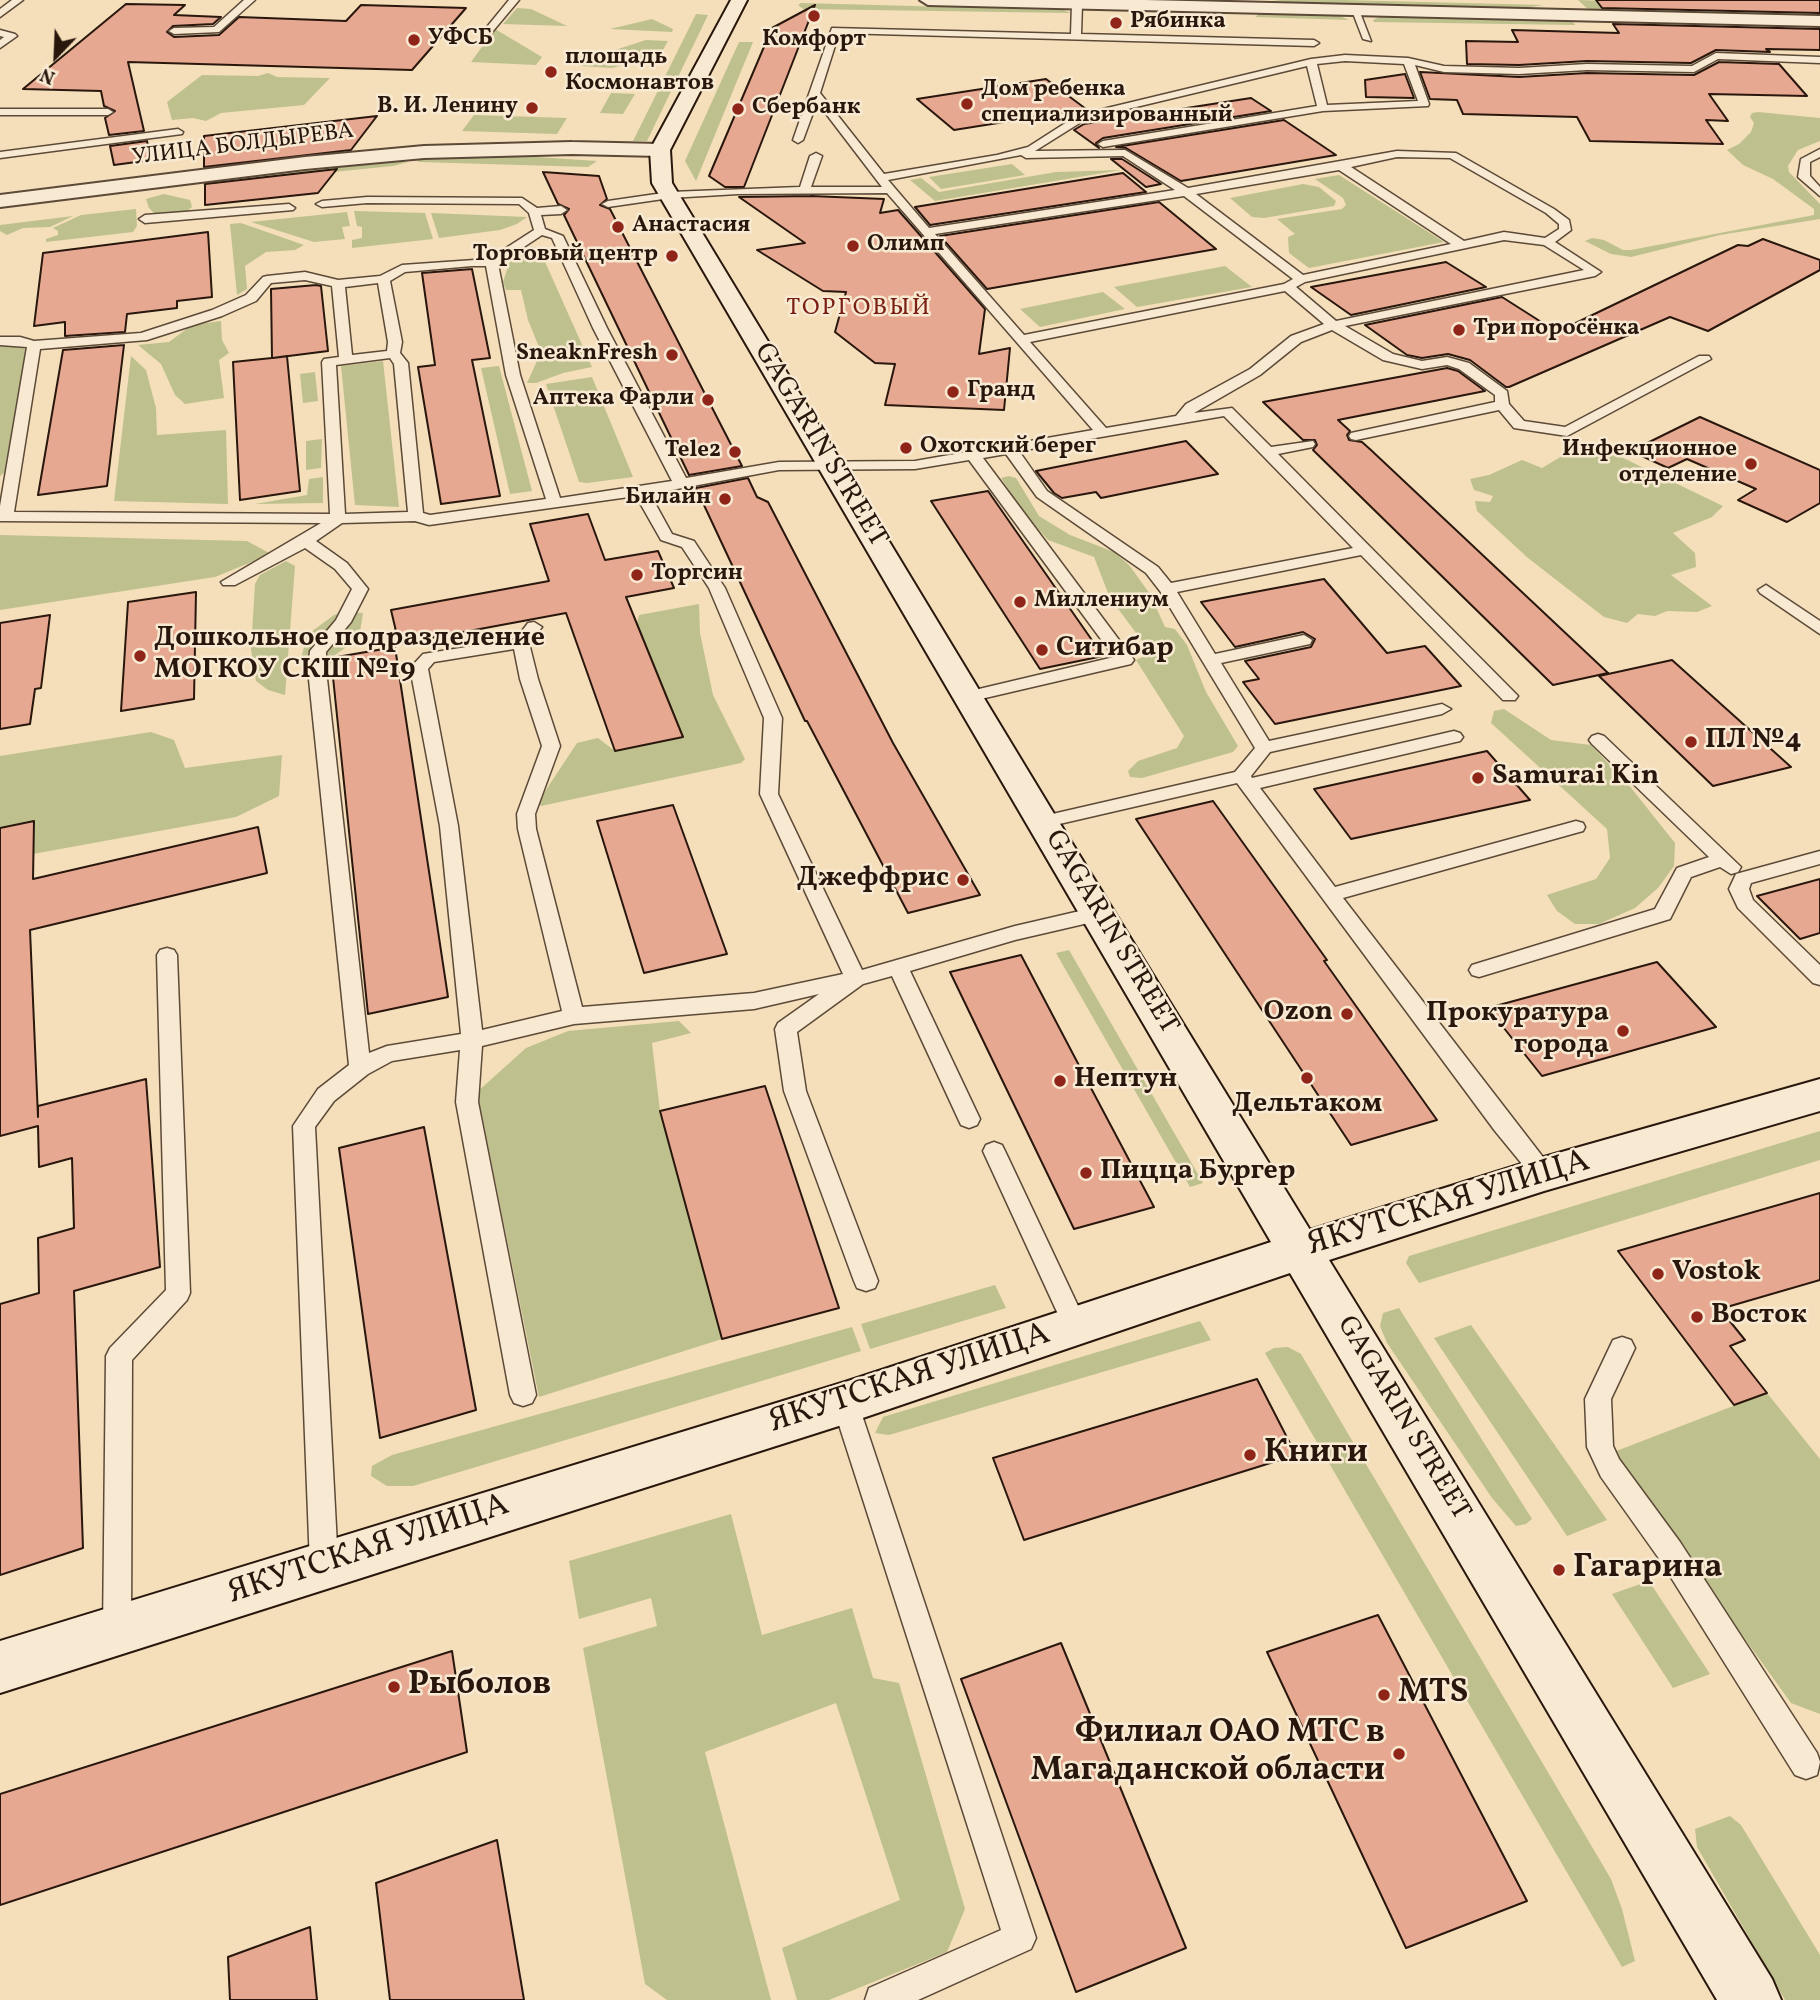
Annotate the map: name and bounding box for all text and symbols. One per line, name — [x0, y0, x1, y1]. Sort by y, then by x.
marker: Комфорт — [806, 8, 822, 24]
place label: Рябинка — [1130, 9, 1226, 37]
marker: Рябинка — [1108, 15, 1124, 31]
north arrow — [21, 21, 91, 91]
place label: УФСБ — [428, 26, 493, 54]
place label: Комфорт — [762, 27, 866, 55]
marker: УФСБ — [406, 32, 422, 48]
place label: площадь Космонавтов — [565, 45, 714, 99]
text: N — [36, 61, 59, 90]
marker: площадь Космонавтов — [543, 64, 559, 80]
place label: Дом ребенка специализированный — [981, 77, 1233, 131]
place label: В. И. Ленину — [377, 94, 518, 122]
place label: Сбербанк — [752, 95, 860, 123]
marker: Дом ребенка специализированный — [959, 96, 975, 112]
marker: В. И. Ленину — [524, 100, 540, 116]
marker: Сбербанк — [730, 101, 746, 117]
street label: УЛИЦА БОЛДЫРЕВА — [130, 119, 356, 173]
place label: Анастасия — [632, 213, 750, 241]
marker: Анастасия — [610, 219, 626, 235]
place label: Олимп — [867, 232, 944, 260]
marker: Олимп — [845, 238, 861, 254]
place label: Торговый центр — [473, 242, 658, 270]
marker: Торговый центр — [664, 248, 680, 264]
district label: ТОРГОВЫЙ — [787, 296, 931, 324]
place label: Три поросёнка — [1473, 316, 1640, 344]
marker: Три поросёнка — [1451, 322, 1467, 338]
street label: GAGARIN STREET — [745, 338, 893, 554]
place label: SneaknFresh — [516, 341, 658, 369]
marker: SneaknFresh — [664, 347, 680, 363]
place label: Гранд — [967, 378, 1035, 406]
marker: Гранд — [945, 384, 961, 400]
place label: Аптека Фарли — [533, 386, 694, 414]
marker: Аптека Фарли — [700, 392, 716, 408]
place label: Охотский берег — [920, 434, 1096, 462]
place label: Инфекционное отделение — [1562, 437, 1737, 491]
place label: Tele2 — [665, 438, 721, 466]
marker: Охотский берег — [898, 440, 914, 456]
marker: Tele2 — [727, 444, 743, 460]
marker: Инфекционное отделение — [1743, 456, 1759, 472]
place label: Билайн — [625, 485, 711, 513]
marker: Билайн — [717, 491, 733, 507]
place label: Торгсин — [651, 561, 743, 589]
marker: Торгсин — [629, 567, 645, 583]
place label: Миллениум — [1034, 588, 1169, 616]
marker: Миллениум — [1012, 594, 1028, 610]
place label: Дошкольное подразделение МОГКОУ СКШ №19 — [154, 623, 545, 689]
place label: Ситибар — [1056, 633, 1174, 667]
marker: Ситибар — [1034, 642, 1050, 658]
marker: Дошкольное подразделение МОГКОУ СКШ №19 — [132, 648, 148, 664]
place label: ПЛ №4 — [1705, 725, 1802, 759]
marker: ПЛ №4 — [1683, 734, 1699, 750]
place label: Samurai Kin — [1492, 761, 1659, 795]
marker: Samurai Kin — [1470, 770, 1486, 786]
street label: GAGARIN STREET — [1036, 825, 1184, 1041]
place label: Джеффрис — [797, 863, 949, 897]
marker: Джеффрис — [955, 872, 971, 888]
place label: Ozon — [1263, 997, 1333, 1031]
place label: Прокуратура города — [1426, 998, 1609, 1064]
marker: Ozon — [1339, 1006, 1355, 1022]
marker: Прокуратура города — [1615, 1023, 1631, 1039]
place label: Нептун — [1074, 1064, 1177, 1098]
marker: Дельтаком — [1299, 1070, 1315, 1086]
marker: Нептун — [1052, 1073, 1068, 1089]
place label: Дельтаком — [1232, 1089, 1382, 1123]
street label: ЯКУТСКАЯ УЛИЦА — [1303, 1143, 1595, 1267]
place label: Пицца Бургер — [1100, 1156, 1296, 1190]
marker: Пицца Бургер — [1078, 1165, 1094, 1181]
place label: Vostok — [1672, 1257, 1761, 1291]
marker: Vostok — [1650, 1266, 1666, 1282]
place label: Восток — [1711, 1300, 1807, 1334]
marker: Восток — [1689, 1309, 1705, 1325]
street label: GAGARIN STREET — [1328, 1311, 1476, 1527]
street label: ЯКУТСКАЯ УЛИЦА — [764, 1316, 1056, 1444]
place label: Книги — [1264, 1435, 1368, 1475]
marker: Книги — [1242, 1447, 1258, 1463]
street label: ЯКУТСКАЯ УЛИЦА — [223, 1487, 515, 1615]
place label: Гагарина — [1573, 1550, 1722, 1590]
marker: Гагарина — [1551, 1562, 1567, 1578]
place label: Рыболов — [408, 1667, 551, 1707]
place label: MTS — [1398, 1675, 1468, 1715]
marker: Рыболов — [386, 1679, 402, 1695]
marker: MTS — [1376, 1687, 1392, 1703]
place label: Филиал ОАО МТС в Магаданской области — [1031, 1715, 1385, 1793]
marker: Филиал ОАО МТС в Магаданской области — [1391, 1746, 1407, 1762]

